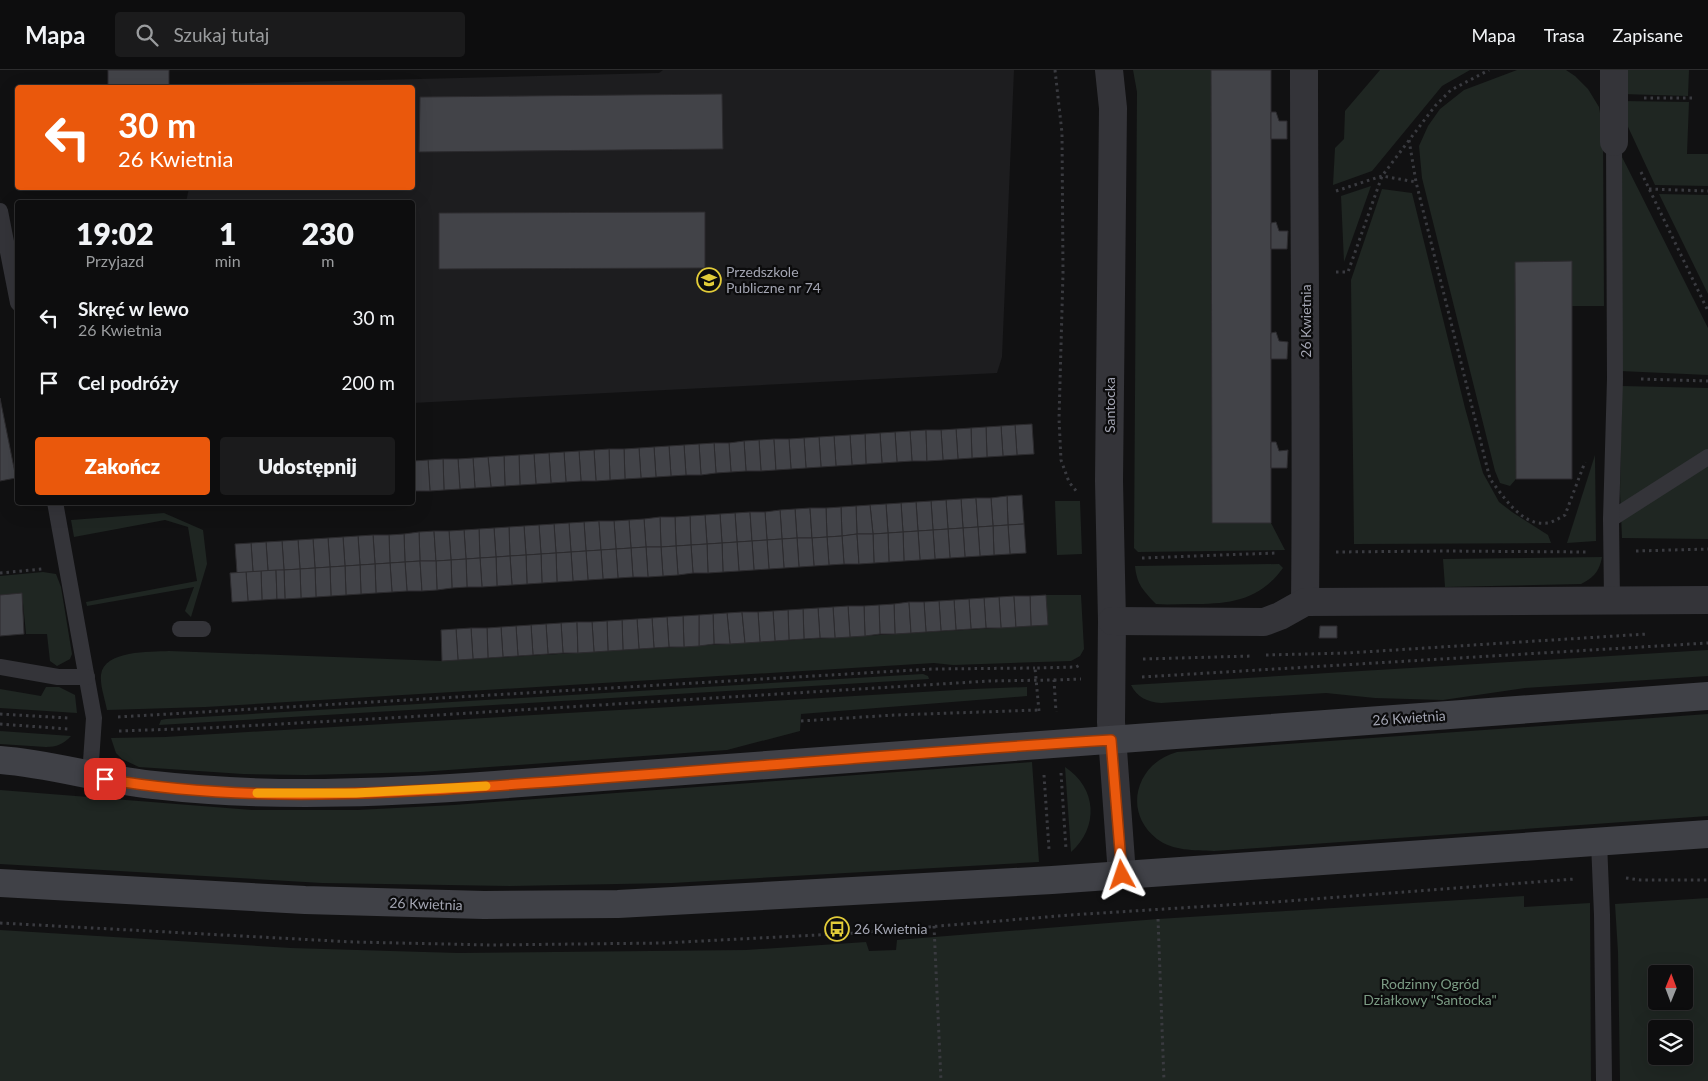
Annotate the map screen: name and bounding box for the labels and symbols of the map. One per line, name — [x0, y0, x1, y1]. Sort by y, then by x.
place label: Przedszkole Publiczne nr 74 — [726, 263, 821, 296]
school or university icon: Przedszkole Publiczne nr 74 — [696, 267, 722, 293]
street label: 26 Kwietnia — [1297, 284, 1314, 358]
street label: Santocka — [1101, 377, 1118, 433]
street label: 26 Kwietnia — [1372, 706, 1446, 729]
pin — [84, 758, 126, 800]
position arrow — [1095, 848, 1147, 900]
street label: 26 Kwietnia — [389, 894, 463, 913]
bus stop icon: 26 Kwietnia — [824, 916, 850, 942]
place label: 26 Kwietnia — [854, 920, 927, 937]
north arrow — [1648, 965, 1692, 1010]
park label: Rodzinny Ogród Działkowy "Santocka" — [1363, 975, 1497, 1008]

